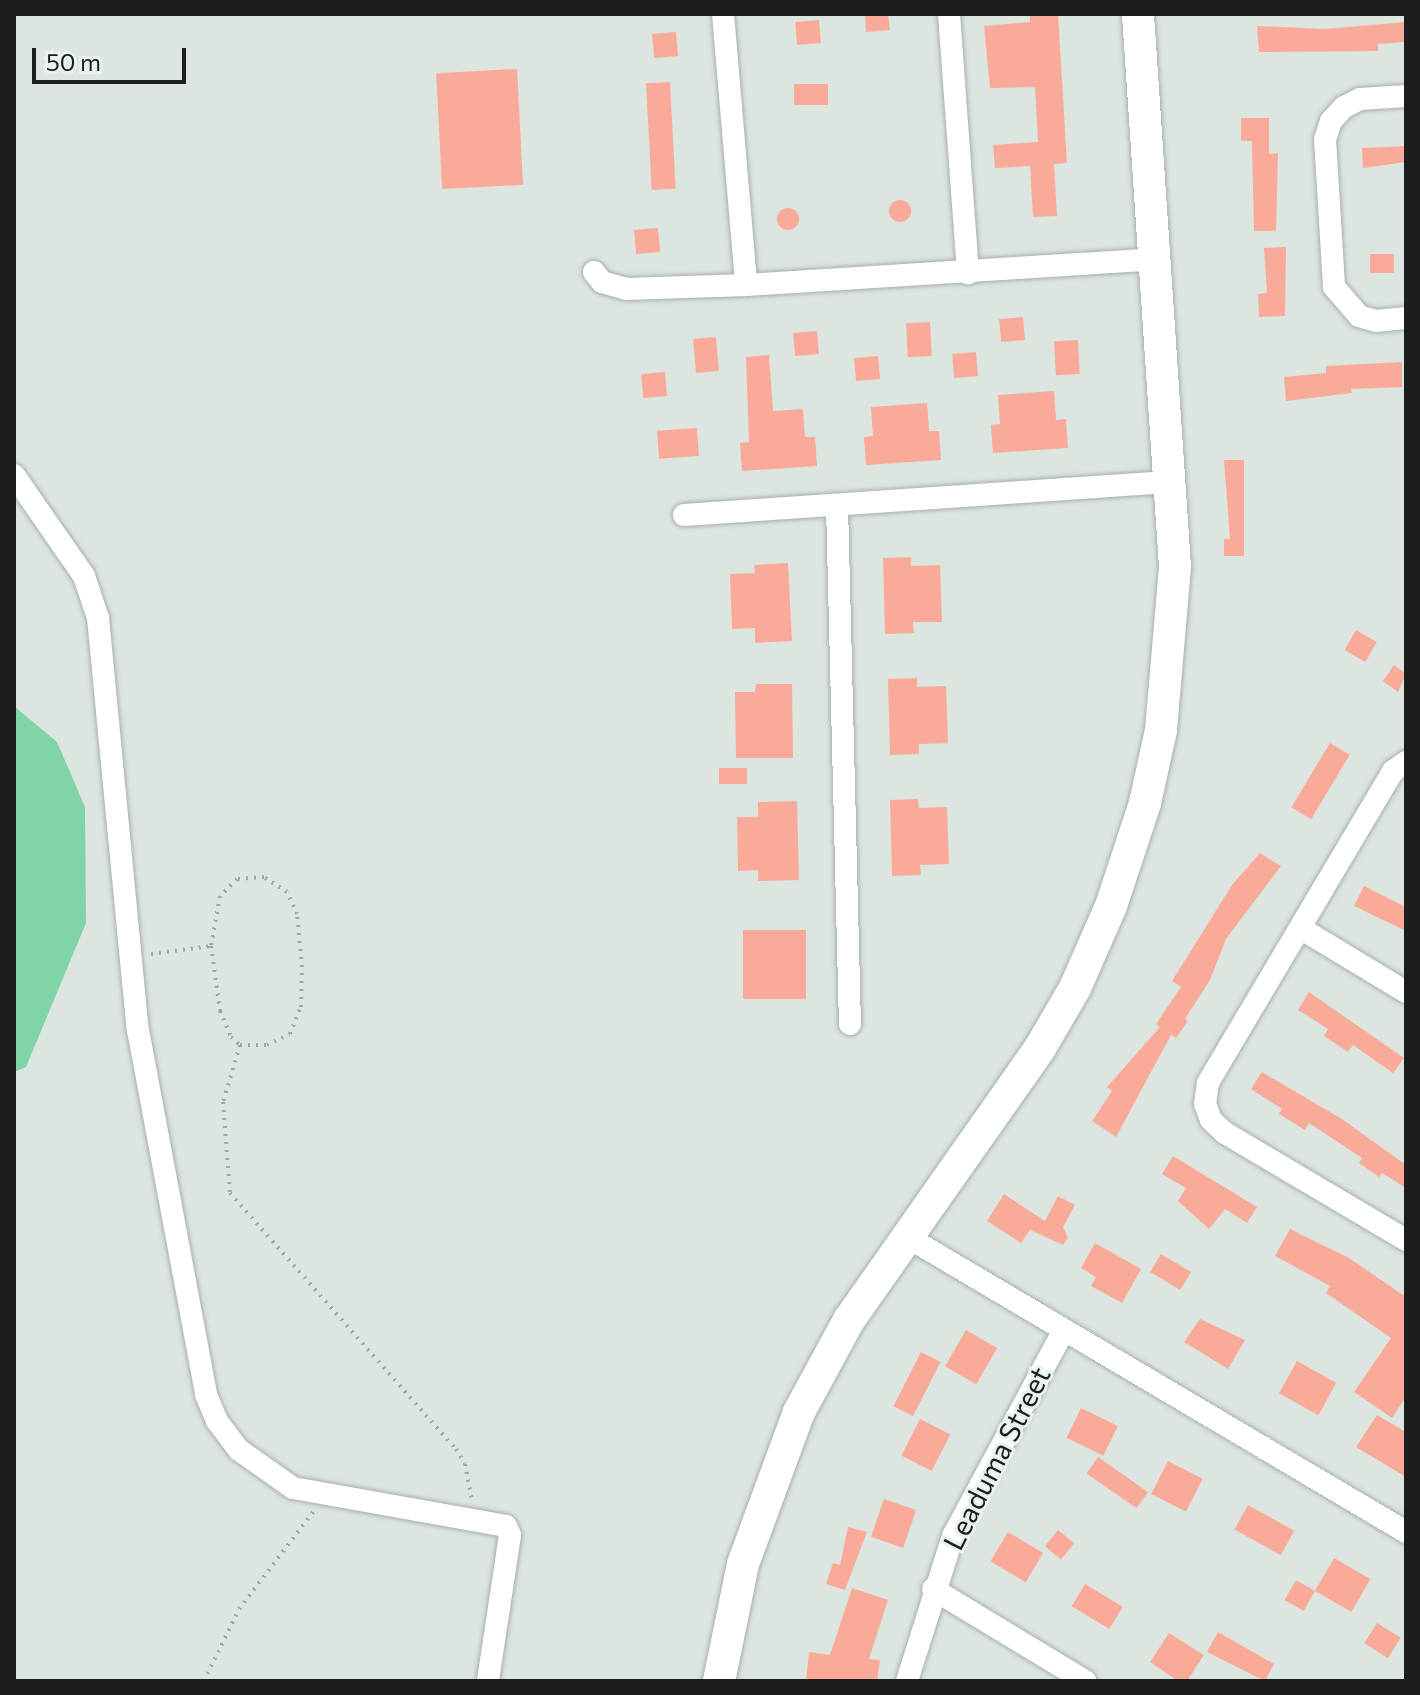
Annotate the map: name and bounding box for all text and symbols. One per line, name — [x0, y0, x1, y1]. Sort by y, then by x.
scale bar — [36, 32, 190, 82]
text: 50 m — [46, 47, 101, 76]
street label: Leaduma Street — [935, 1361, 1057, 1555]

